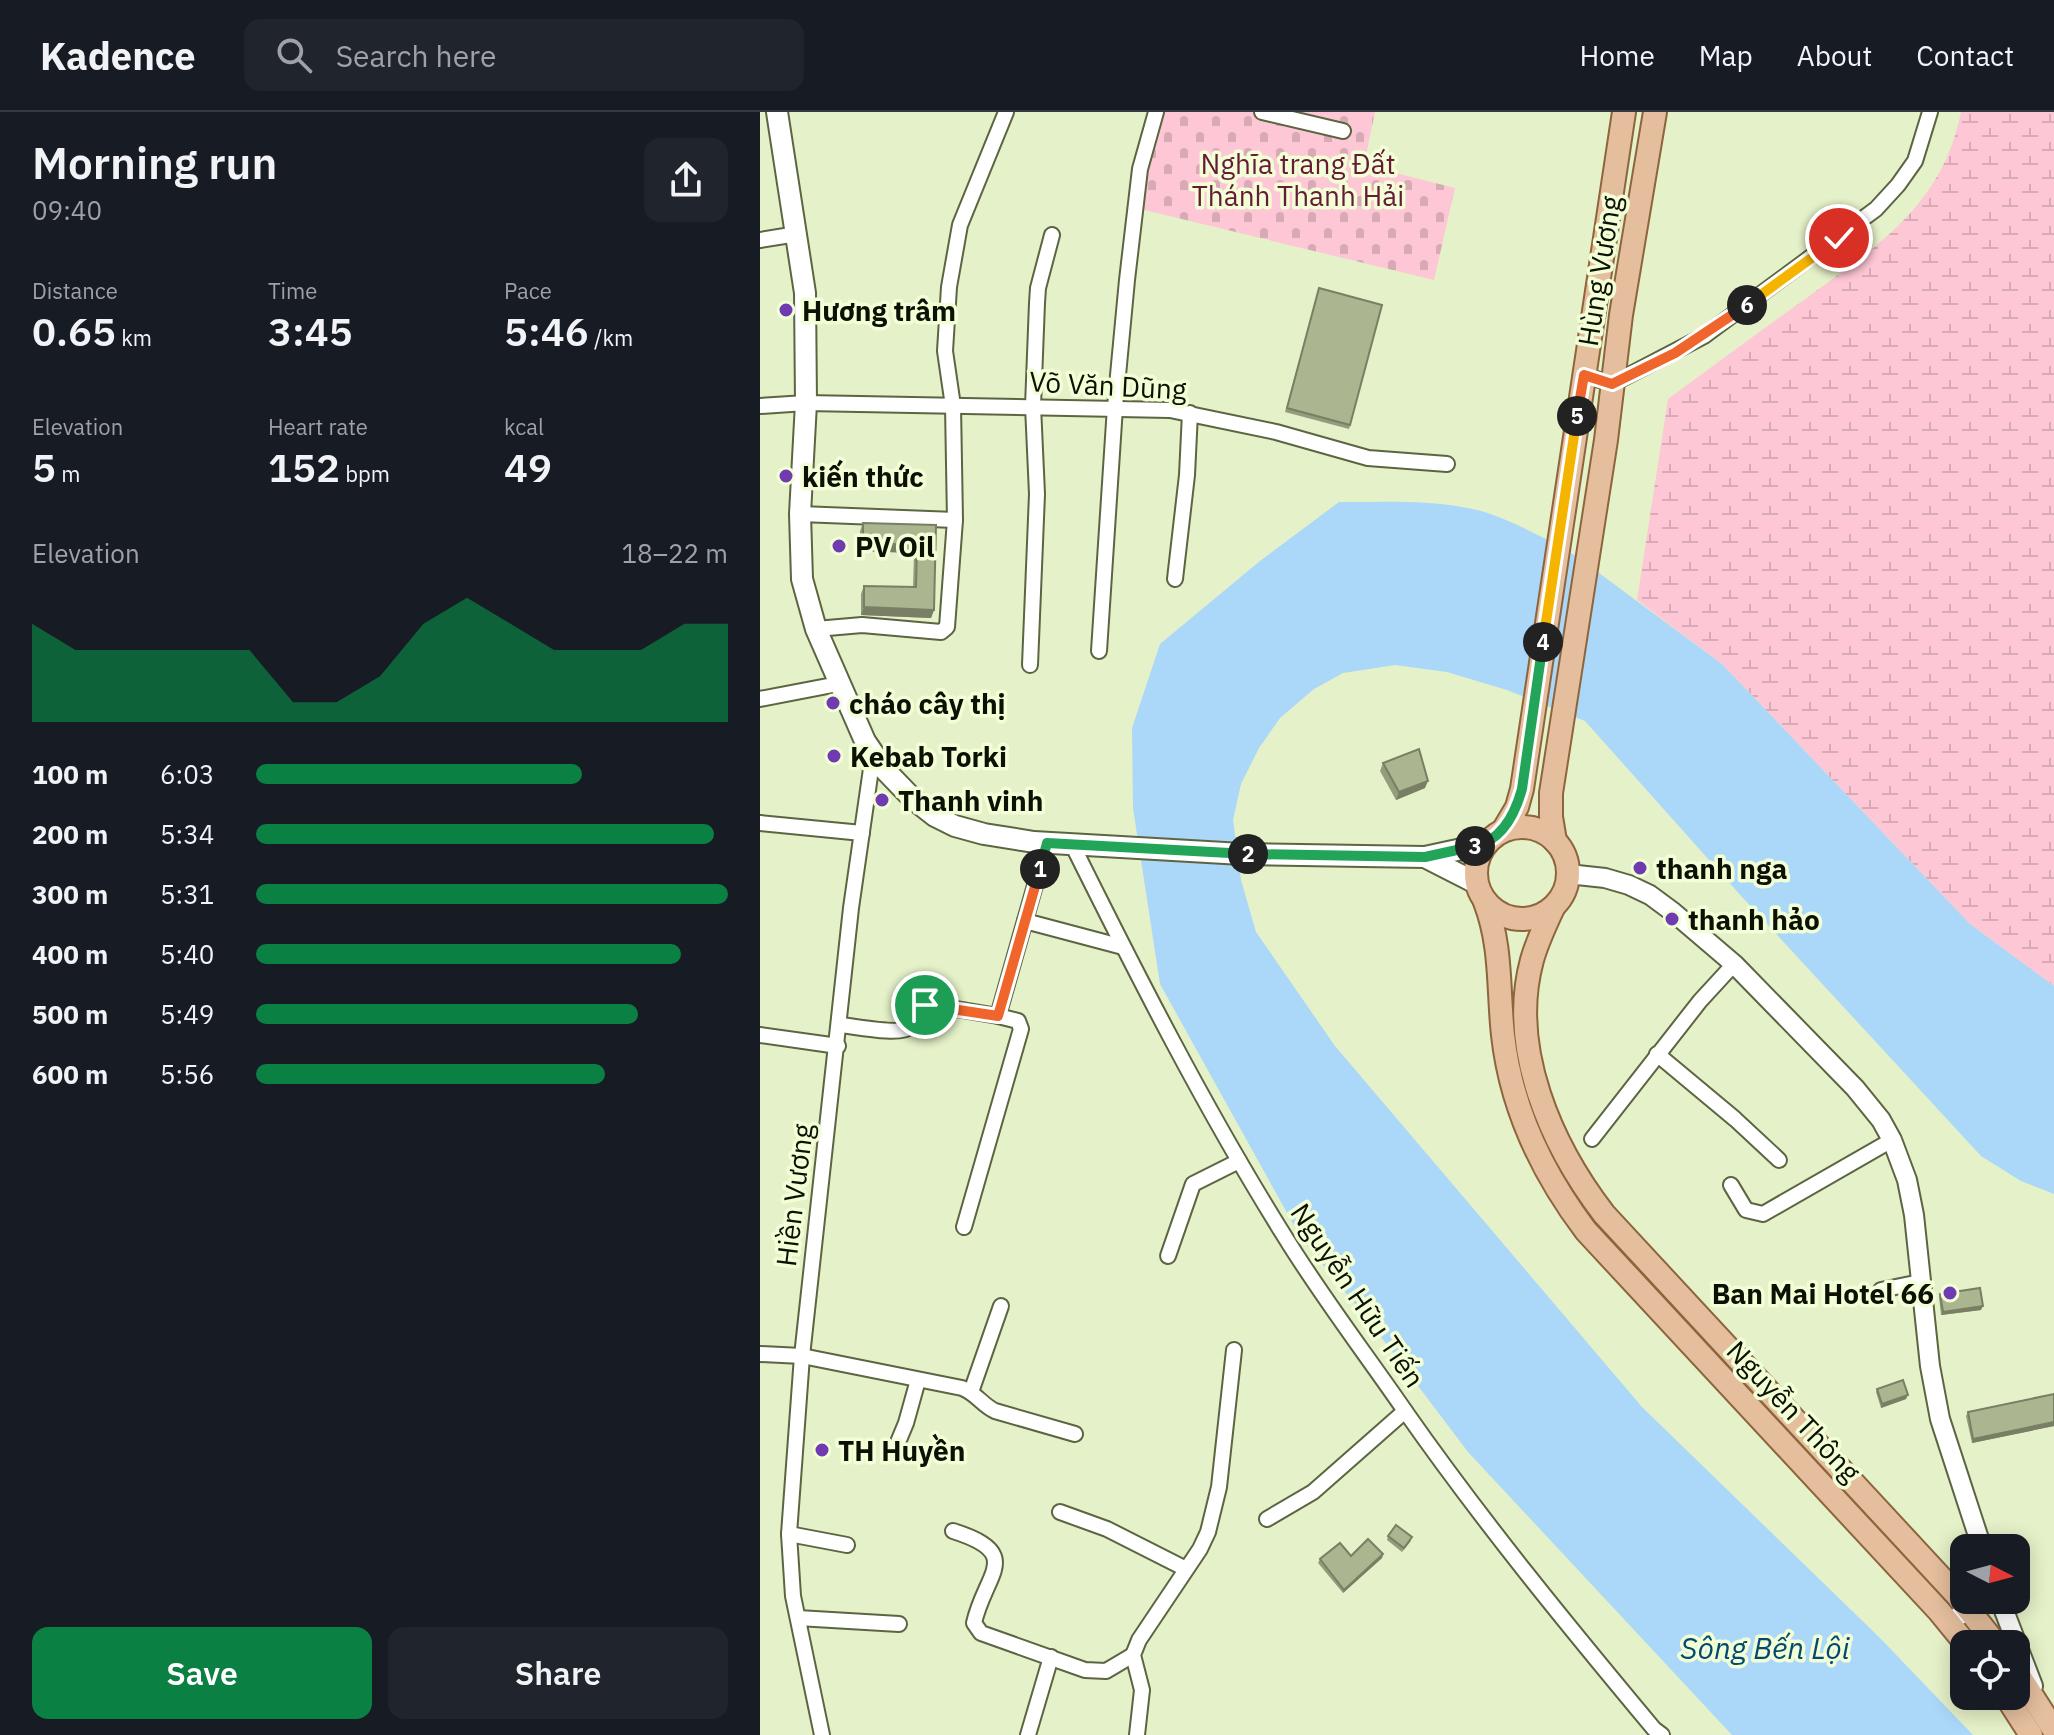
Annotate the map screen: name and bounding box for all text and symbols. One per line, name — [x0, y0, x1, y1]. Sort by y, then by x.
search box — [244, 19, 804, 91]
text: Kadence — [40, 31, 196, 80]
icon: search — [272, 33, 316, 77]
text: Search here — [336, 36, 496, 75]
text: Home — [1579, 37, 1655, 74]
text: Map — [1699, 37, 1753, 74]
text: About — [1797, 37, 1872, 74]
text: Contact — [1916, 37, 2014, 74]
text: Morning run — [32, 134, 277, 191]
button: share — [644, 138, 728, 222]
park label: Nghĩa trang Đất Thánh Thanh Hải — [1192, 145, 1404, 214]
text: 09:40 — [32, 193, 102, 227]
street label: Hùng Vương — [1569, 193, 1629, 349]
pin — [1805, 204, 1873, 272]
icon: check — [1817, 216, 1861, 260]
text: Distance — [32, 276, 118, 305]
text: Time — [268, 276, 317, 305]
text: Pace — [504, 276, 552, 305]
pin: 6 — [1727, 285, 1767, 325]
text: 6 — [1740, 290, 1754, 319]
place label: Hương trâm — [802, 292, 956, 329]
marker: Hương trâm — [777, 301, 795, 319]
text: 0.65 — [32, 305, 116, 357]
text: 3:45 — [268, 305, 353, 357]
text: 5:46 — [504, 305, 589, 357]
text: km — [116, 323, 152, 352]
text: /km — [589, 323, 633, 352]
street label: Võ Văn Dũng — [1028, 362, 1188, 408]
pin: 5 — [1557, 396, 1597, 436]
text: 5 — [1570, 401, 1584, 430]
text: Elevation — [32, 412, 123, 441]
text: Heart rate — [268, 412, 368, 441]
text: kcal — [504, 412, 544, 441]
text: 5 — [32, 441, 56, 493]
text: 152 — [268, 441, 340, 493]
text: 49 — [504, 441, 552, 493]
place label: kiến thức — [802, 458, 924, 495]
text: m — [56, 459, 80, 488]
text: bpm — [340, 459, 390, 488]
marker: kiến thức — [777, 467, 795, 485]
place label: PV Oil — [855, 528, 935, 565]
text: Elevation — [32, 536, 140, 570]
text: 18–22 m — [621, 536, 728, 570]
marker: PV Oil — [830, 537, 848, 555]
pin: 4 — [1523, 622, 1563, 662]
text: 4 — [1536, 627, 1550, 656]
place label: cháo cây thị — [849, 685, 1006, 722]
marker: cháo cây thị — [824, 694, 842, 712]
place label: Kebab Torki — [850, 738, 1007, 775]
marker: Kebab Torki — [825, 747, 843, 765]
text: 100 m — [32, 757, 108, 791]
text: 6:03 — [160, 757, 214, 791]
place label: Thanh vinh — [898, 782, 1043, 819]
marker: Thanh vinh — [873, 791, 891, 809]
text: 200 m — [32, 817, 108, 851]
text: 5:34 — [160, 817, 214, 851]
pin: 3 — [1455, 826, 1495, 866]
text: 3 — [1468, 831, 1482, 860]
pin: 2 — [1228, 834, 1268, 874]
text: 2 — [1241, 839, 1255, 868]
pin: 1 — [1020, 849, 1060, 889]
place label: thanh nga — [1656, 850, 1787, 887]
text: 1 — [1033, 854, 1047, 883]
marker: thanh nga — [1631, 859, 1649, 877]
text: 300 m — [32, 877, 108, 911]
text: 5:31 — [160, 877, 214, 911]
place label: thanh hảo — [1688, 901, 1820, 938]
marker: thanh hảo — [1663, 910, 1681, 928]
text: 400 m — [32, 937, 108, 971]
text: 5:40 — [160, 937, 214, 971]
pin — [891, 971, 959, 1039]
icon: arrive — [903, 983, 947, 1027]
text: 500 m — [32, 997, 108, 1031]
text: 5:49 — [160, 997, 214, 1031]
text: 600 m — [32, 1057, 108, 1091]
text: 5:56 — [160, 1057, 214, 1091]
street label: Hiền Vương — [767, 1121, 821, 1268]
street label: Nguyễn Hữu Tiến — [1283, 1196, 1433, 1394]
place label: Ban Mai Hotel 66 — [1712, 1275, 1934, 1312]
marker: Ban Mai Hotel 66 — [1941, 1284, 1959, 1302]
street label: Nguyễn Thông — [1719, 1332, 1869, 1490]
place label: TH Huyền — [838, 1432, 965, 1469]
marker: TH Huyền — [813, 1441, 831, 1459]
north arrow — [1950, 1534, 2030, 1614]
map controls — [1950, 1534, 2030, 1710]
button: Save — [32, 1627, 372, 1719]
button: Share — [388, 1627, 728, 1719]
water label: Sông Bến Lội — [1680, 1628, 1850, 1667]
button: locate — [1950, 1630, 2030, 1710]

